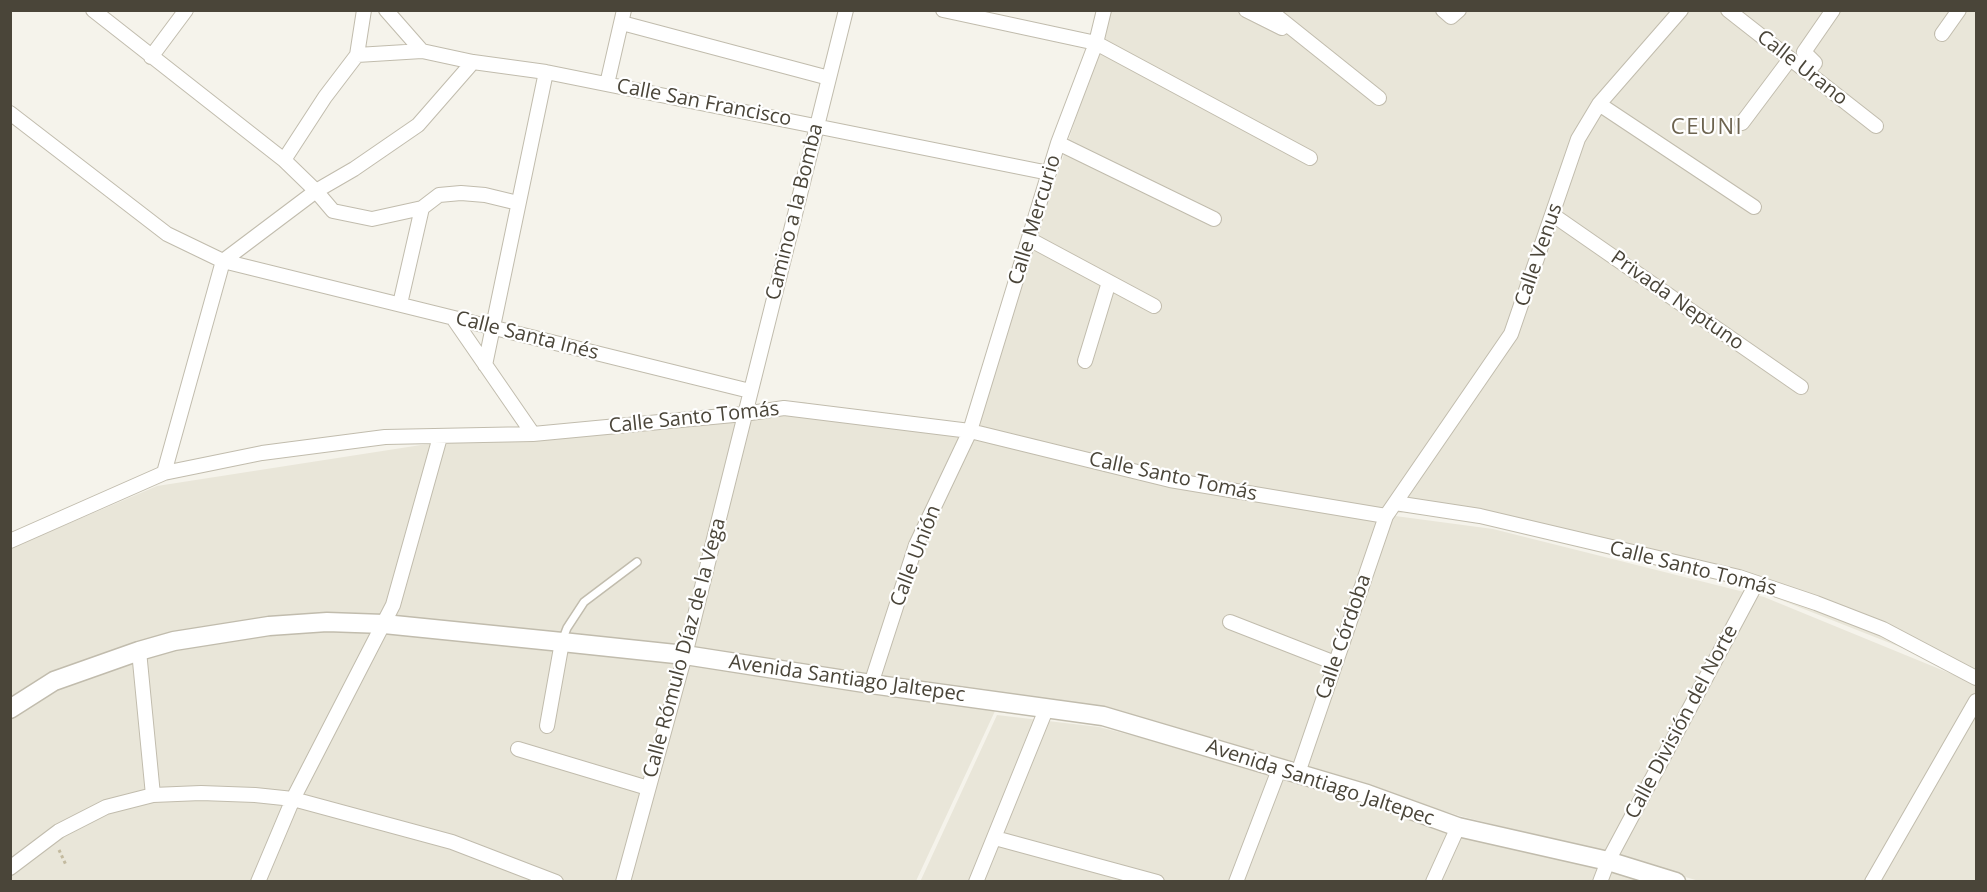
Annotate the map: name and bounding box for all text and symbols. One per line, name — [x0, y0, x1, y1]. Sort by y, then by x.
street label: Calle Urano — [1752, 25, 1852, 111]
street label: Calle San Francisco — [615, 74, 793, 132]
district label: CEUNI — [1671, 115, 1743, 141]
street label: Camino a la Bomba — [761, 121, 829, 303]
street label: Calle Mercurio — [1004, 152, 1066, 288]
street label: Calle Venus — [1510, 200, 1568, 310]
street label: Privada Neptuno — [1606, 246, 1748, 356]
street label: Calle Santa Inés — [453, 307, 601, 365]
street label: Calle Santo Tomás — [608, 397, 780, 439]
street label: Calle Santo Tomás — [1087, 447, 1259, 507]
street label: Calle Unión — [886, 502, 946, 610]
street label: Calle Rómulo Díaz de la Vega — [639, 515, 731, 781]
street label: Calle Santo Tomás — [1607, 537, 1779, 601]
street label: Calle Córdoba — [1311, 571, 1377, 703]
street label: Calle División del Norte — [1621, 621, 1743, 823]
street label: Avenida Santiago Jaltepec — [727, 651, 967, 707]
street label: Avenida Santiago Jaltepec — [1203, 735, 1437, 831]

